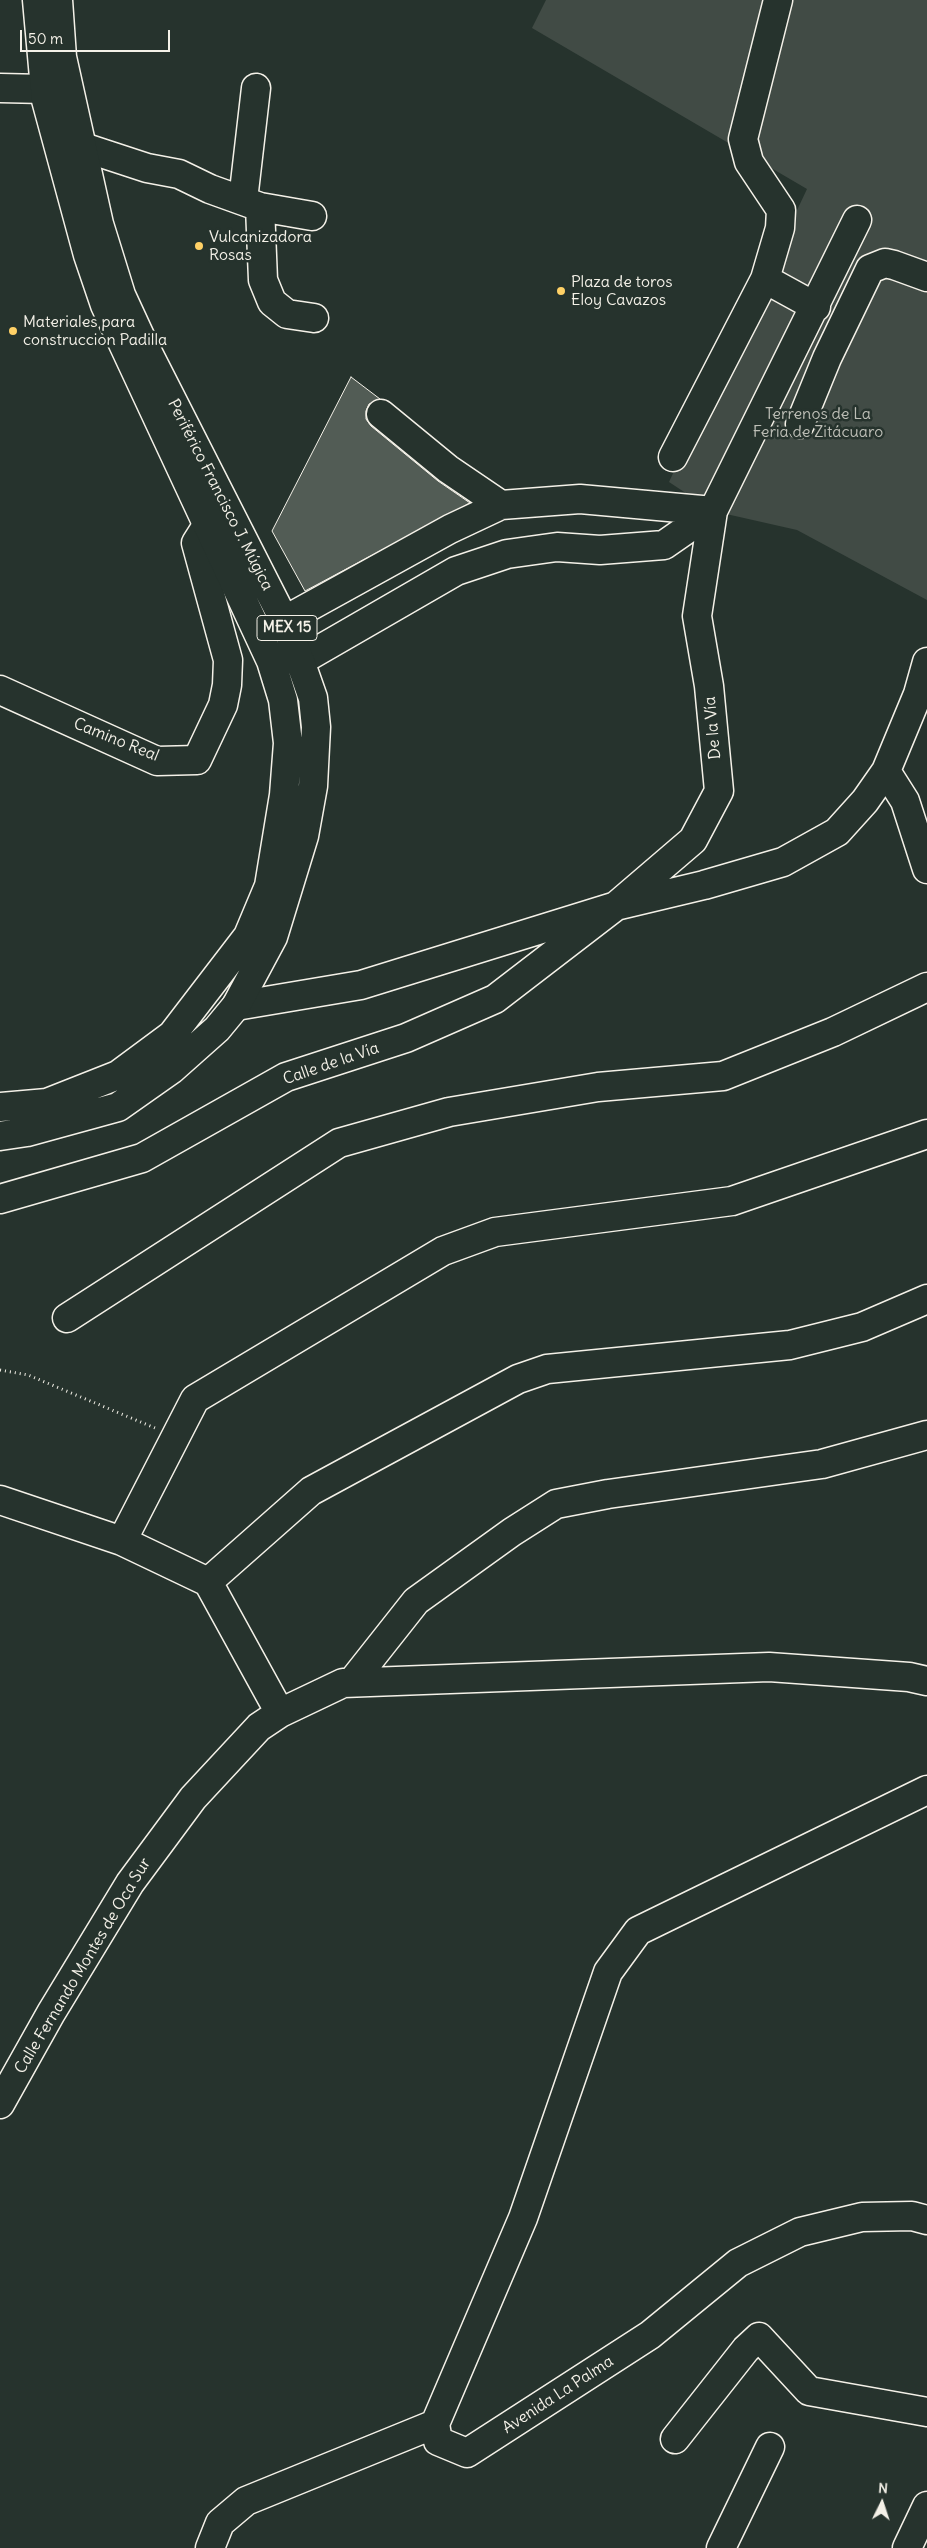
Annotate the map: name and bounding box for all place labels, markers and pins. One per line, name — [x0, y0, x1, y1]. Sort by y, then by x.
place label: Vulcanizadora Rosas — [209, 227, 312, 265]
marker: Vulcanizadora Rosas — [193, 240, 205, 252]
place label: Plaza de toros Eloy Cavazos — [571, 272, 673, 310]
marker: Plaza de toros Eloy Cavazos — [555, 285, 567, 297]
place label: Materiales para construccion Padilla — [23, 312, 167, 350]
marker: Materiales para construccion Padilla — [7, 325, 19, 337]

